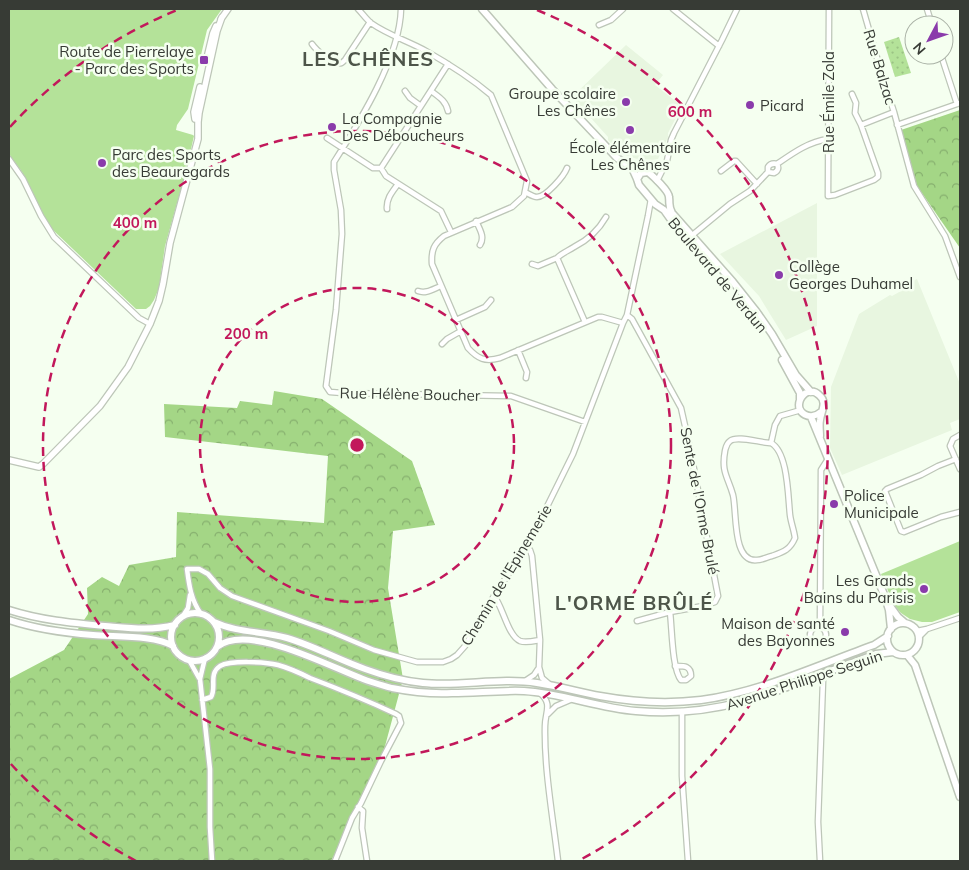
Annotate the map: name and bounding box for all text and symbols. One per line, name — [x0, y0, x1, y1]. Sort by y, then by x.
north arrow — [904, 15, 954, 65]
street label: Rue Balzac — [860, 27, 900, 107]
text: N — [909, 39, 929, 58]
place label: Route de Pierrelaye - Parc des Sports — [59, 42, 194, 78]
district label: LES CHÊNES — [302, 46, 434, 71]
street label: Rue Émile Zola — [819, 51, 838, 153]
marker: Route de Pierrelaye - Parc des Sports — [198, 54, 210, 66]
place label: Groupe scolaire Les Chênes — [508, 84, 616, 120]
marker: Groupe scolaire Les Chênes — [620, 96, 632, 108]
place label: Picard — [760, 96, 804, 115]
marker: Picard — [744, 99, 756, 111]
text: 600 m — [668, 102, 712, 121]
place label: La Compagnie Des Déboucheurs — [342, 109, 464, 145]
marker: La Compagnie Des Déboucheurs — [326, 121, 338, 133]
marker: École élémentaire Les Chênes — [624, 124, 636, 136]
place label: École élémentaire Les Chênes — [569, 138, 691, 174]
place label: Parc des Sports des Beauregards — [112, 145, 230, 181]
marker: Parc des Sports des Beauregards — [96, 157, 108, 169]
text: 400 m — [113, 213, 157, 232]
street label: Boulevard de Verdun — [664, 213, 772, 337]
place label: Collège Georges Duhamel — [789, 257, 913, 293]
marker: Collège Georges Duhamel — [773, 269, 785, 281]
text: 200 m — [224, 324, 268, 343]
street label: Rue Hélène Boucher — [340, 383, 481, 405]
street label: Sente de l'Orme Brulé — [676, 426, 724, 576]
centre of rings — [348, 436, 366, 454]
place label: Police Municipale — [844, 486, 919, 522]
marker: Police Municipale — [828, 498, 840, 510]
street label: Chemin de l'Epinemerie — [456, 501, 556, 649]
place label: Les Grands Bains du Parisis — [804, 571, 914, 607]
marker: Les Grands Bains du Parisis — [918, 583, 930, 595]
district label: L'ORME BRÛLÉ — [555, 590, 713, 615]
place label: Maison de santé des Bayonnes — [721, 614, 835, 650]
marker: Maison de santé des Bayonnes — [839, 626, 851, 638]
street label: Avenue Philippe Seguin — [724, 646, 884, 714]

